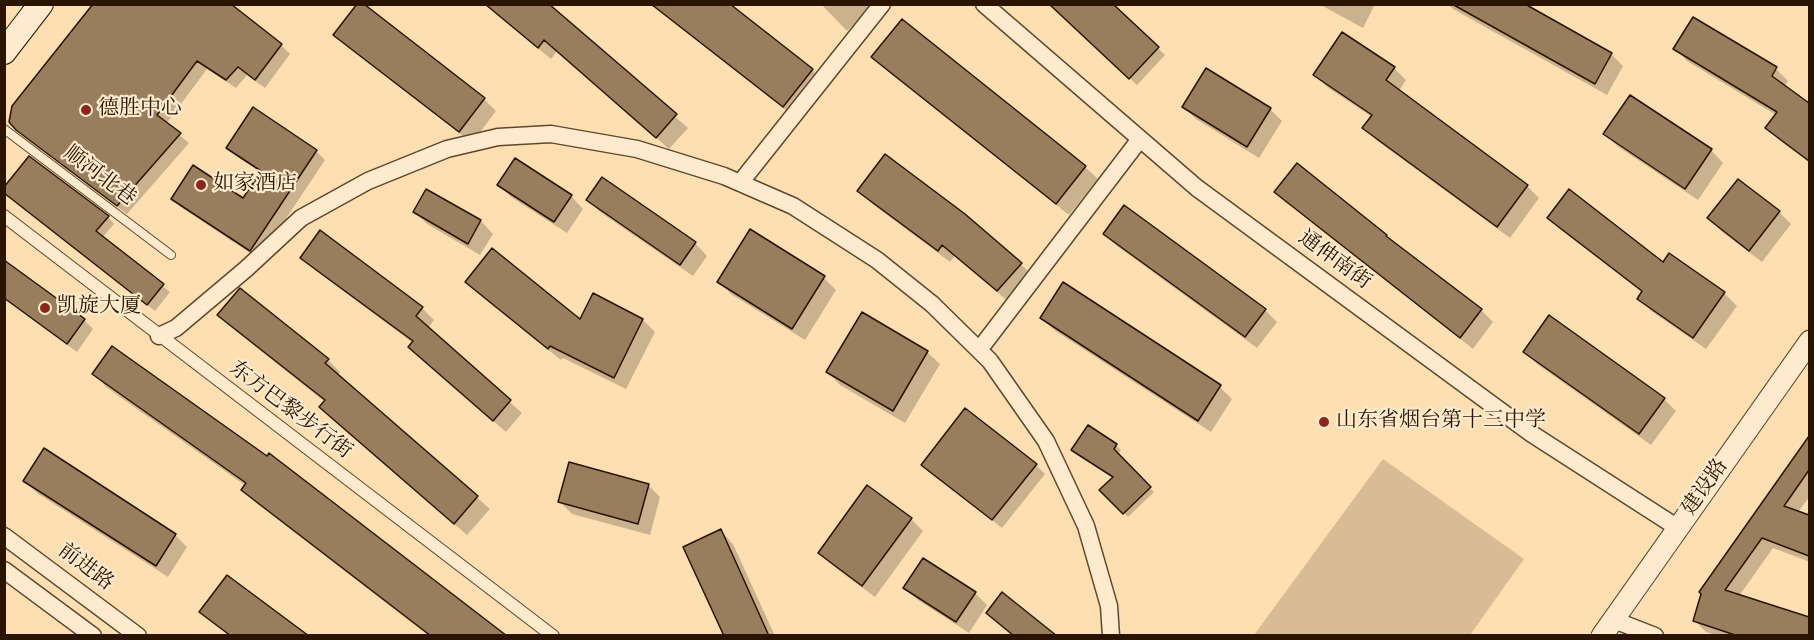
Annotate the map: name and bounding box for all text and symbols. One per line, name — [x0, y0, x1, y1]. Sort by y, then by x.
place label: 德胜中心 — [98, 97, 182, 123]
marker: 德胜中心 — [79, 103, 93, 117]
street label: 顺河北巷 — [58, 142, 140, 212]
place label: 如家酒店 — [213, 172, 297, 198]
marker: 如家酒店 — [194, 178, 208, 192]
street label: 通伸南街 — [1293, 226, 1375, 296]
place label: 凯旋大厦 — [57, 295, 141, 321]
marker: 凯旋大厦 — [38, 301, 52, 315]
street label: 东方巴黎步行街 — [224, 357, 356, 465]
place label: 山东省烟台第十三中学 — [1336, 409, 1546, 435]
marker: 山东省烟台第十三中学 — [1317, 415, 1331, 429]
street label: 建设路 — [1678, 455, 1734, 521]
street label: 前进路 — [52, 539, 118, 597]

